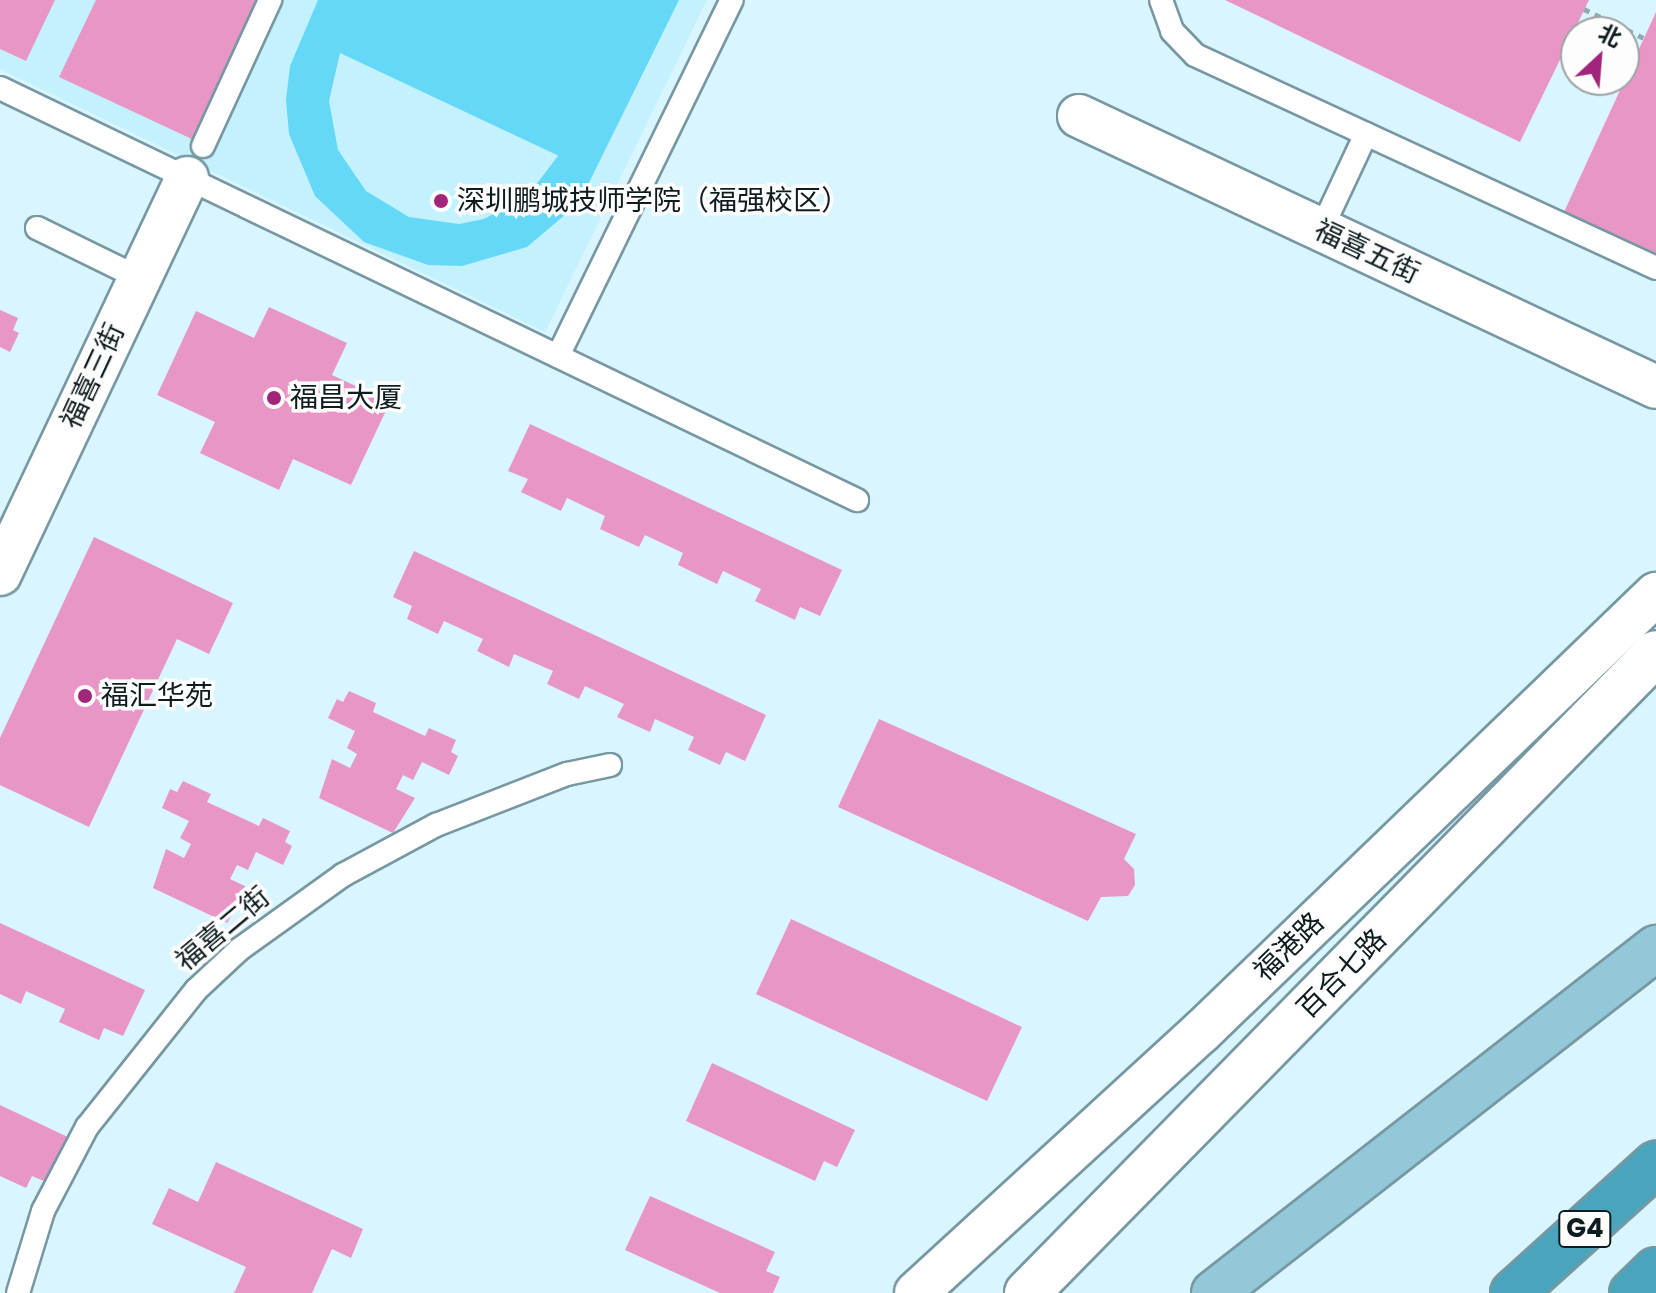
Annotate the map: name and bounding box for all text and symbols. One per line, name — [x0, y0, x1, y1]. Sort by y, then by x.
north arrow — [1560, 16, 1640, 96]
text: 北 — [1593, 17, 1627, 55]
place label: 深圳鹏城技师学院（福强校区） — [457, 184, 849, 218]
marker: 深圳鹏城技师学院（福强校区） — [432, 192, 450, 210]
street label: 福喜五街 — [1309, 213, 1425, 291]
street label: 福喜三街 — [54, 318, 132, 434]
place label: 福昌大厦 — [290, 381, 402, 415]
marker: 福昌大厦 — [265, 389, 283, 407]
place label: 福汇华苑 — [101, 679, 213, 713]
marker: 福汇华苑 — [76, 687, 94, 705]
street label: 福喜二街 — [169, 880, 277, 978]
street label: 福港路 — [1247, 906, 1331, 988]
street label: 百合七路 — [1291, 923, 1393, 1025]
road number: G4 — [1557, 1207, 1613, 1251]

